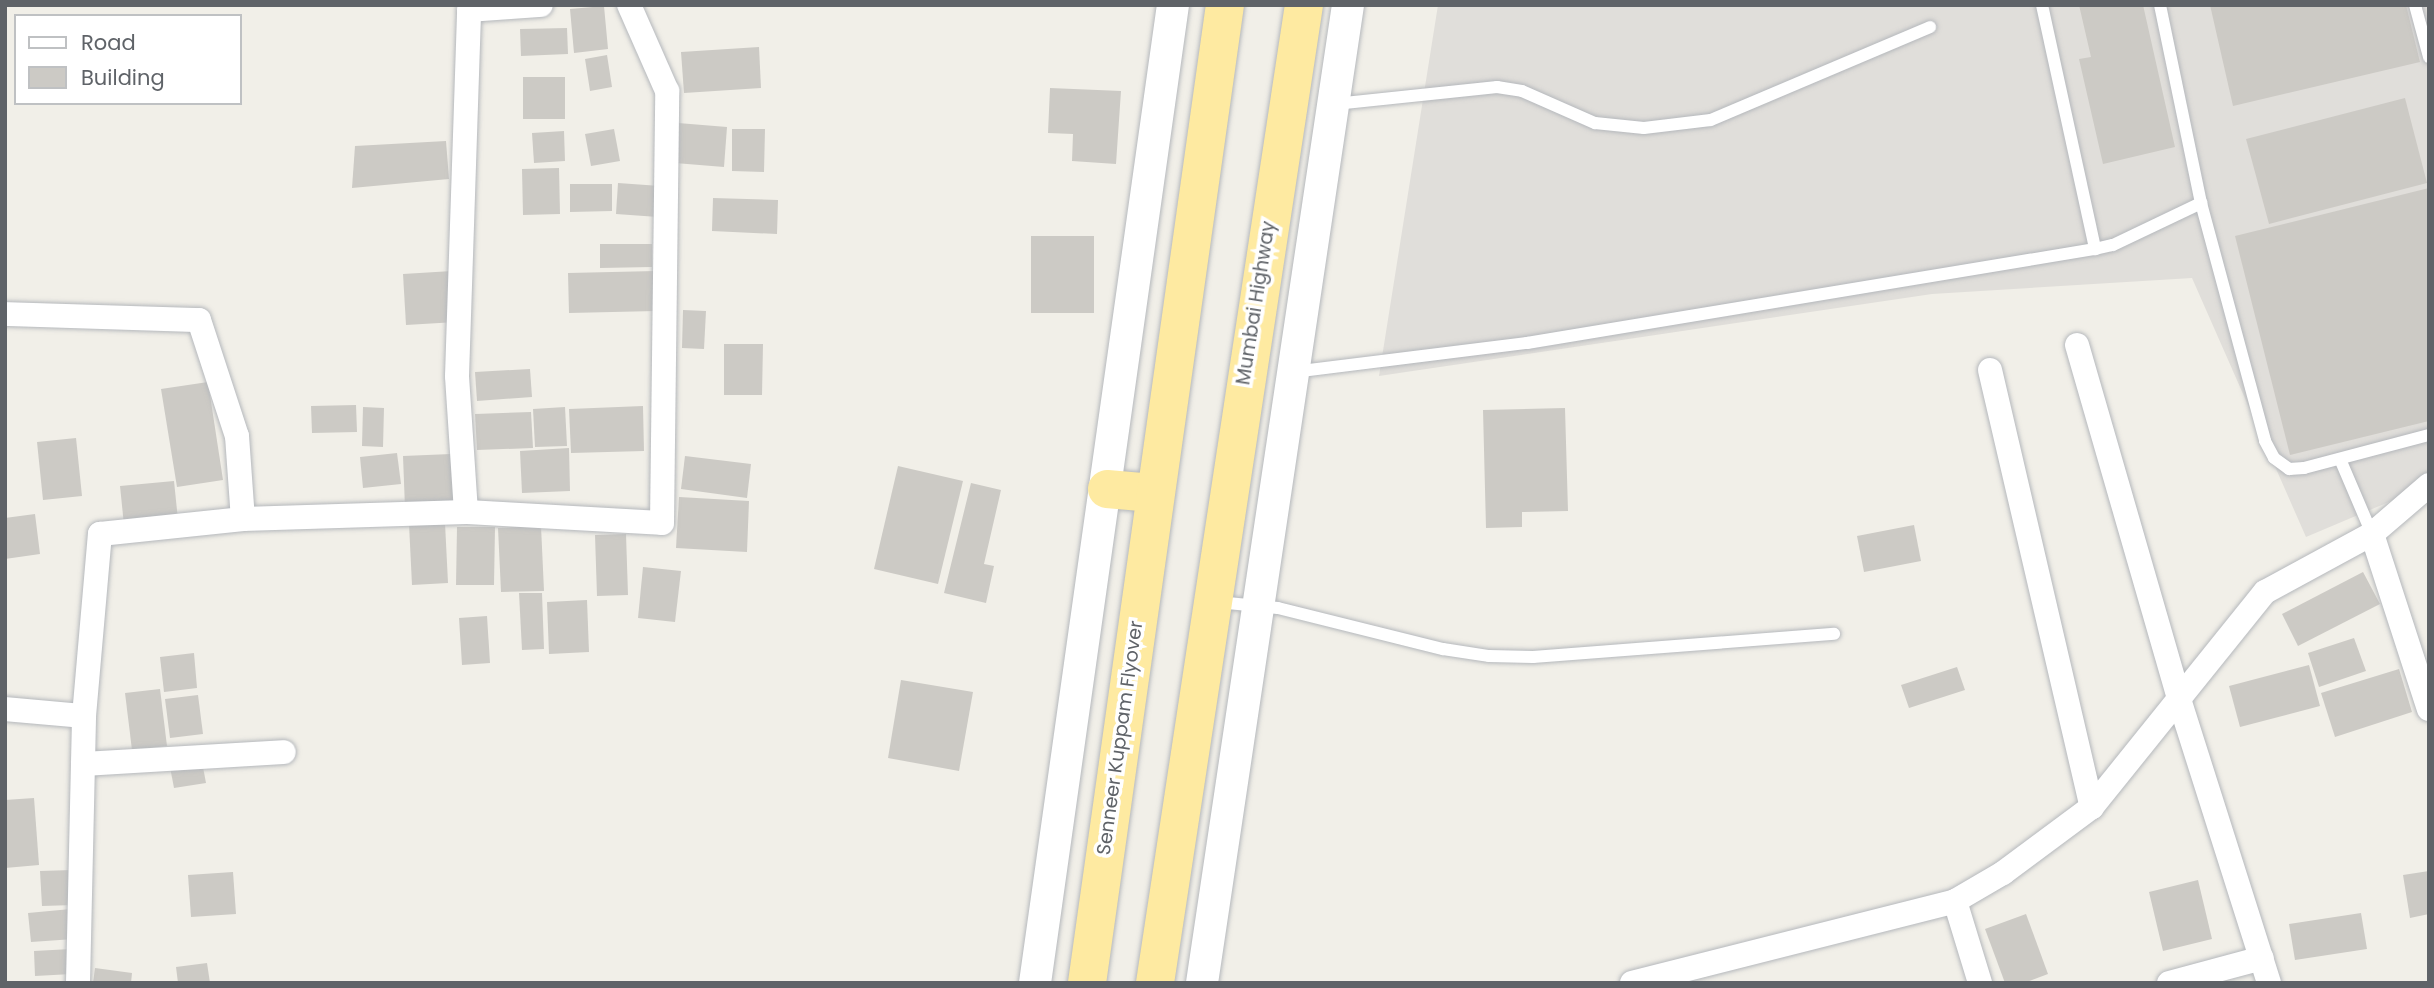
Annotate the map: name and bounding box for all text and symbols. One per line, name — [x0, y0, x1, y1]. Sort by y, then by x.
legend — [14, 14, 242, 105]
text: Road — [81, 28, 136, 57]
text: Building — [81, 63, 165, 92]
street label: Mumbai Highway — [1232, 219, 1280, 387]
street label: Senneer Kuppam Flyover — [1092, 619, 1148, 857]

